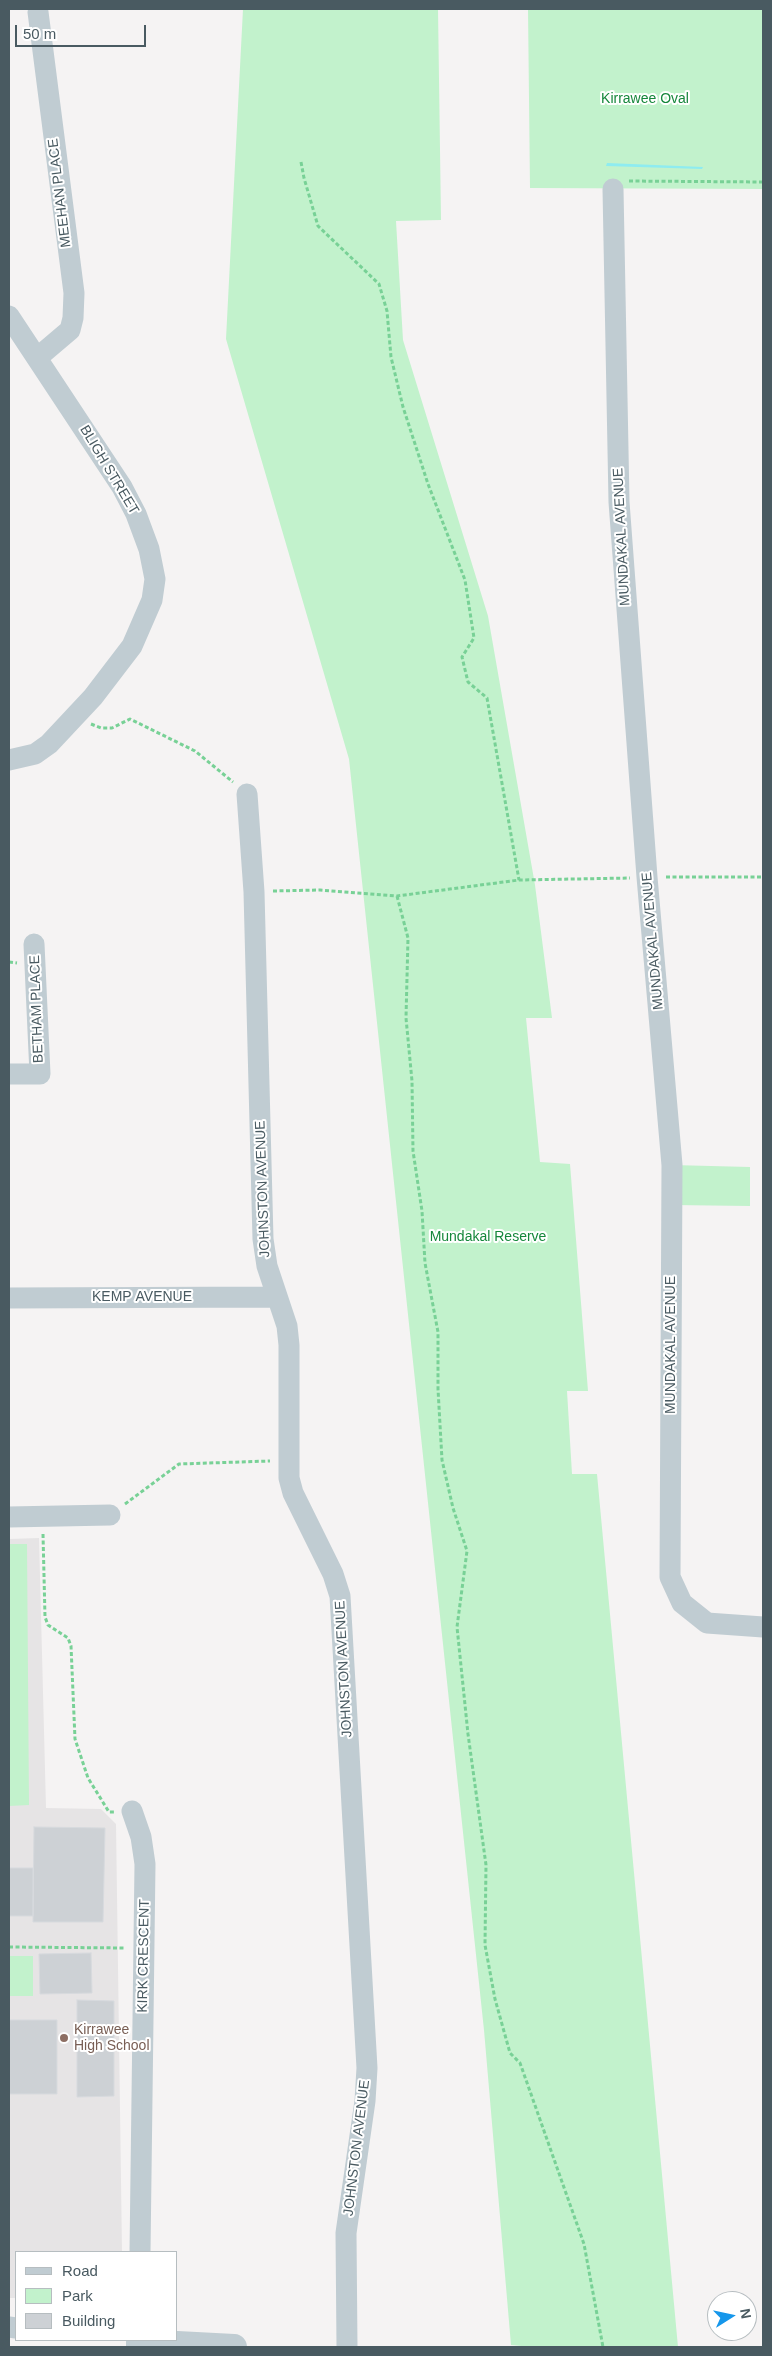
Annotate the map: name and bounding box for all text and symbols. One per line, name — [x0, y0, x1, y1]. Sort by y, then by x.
scale bar — [18, 15, 149, 47]
text: 50 m — [23, 25, 56, 42]
park label: Kirrawee Oval — [601, 91, 689, 107]
street label: MEEHAN PLACE — [45, 138, 75, 248]
street label: BLIGH STREET — [76, 422, 142, 518]
street label: MUNDAKAL AVENUE — [610, 468, 634, 606]
street label: MUNDAKAL AVENUE — [639, 871, 667, 1011]
street label: BETHAM PLACE — [27, 955, 47, 1063]
street label: JOHNSTON AVENUE — [252, 1120, 274, 1258]
park label: Mundakal Reserve — [430, 1229, 546, 1245]
street label: MUNDAKAL AVENUE — [663, 1276, 679, 1414]
street label: KEMP AVENUE — [92, 1289, 192, 1305]
street label: JOHNSTON AVENUE — [332, 1600, 356, 1738]
street label: KIRK CRESCENT — [135, 1899, 153, 2013]
place label: Kirrawee High School — [74, 2022, 149, 2054]
marker: Kirrawee High School — [58, 2032, 70, 2044]
street label: JOHNSTON AVENUE — [340, 2079, 374, 2217]
legend — [15, 2251, 178, 2341]
text: Road — [62, 2262, 98, 2279]
text: Park — [62, 2287, 93, 2304]
north arrow — [707, 2291, 757, 2341]
text: N — [737, 2307, 755, 2320]
text: Building — [62, 2312, 115, 2329]

